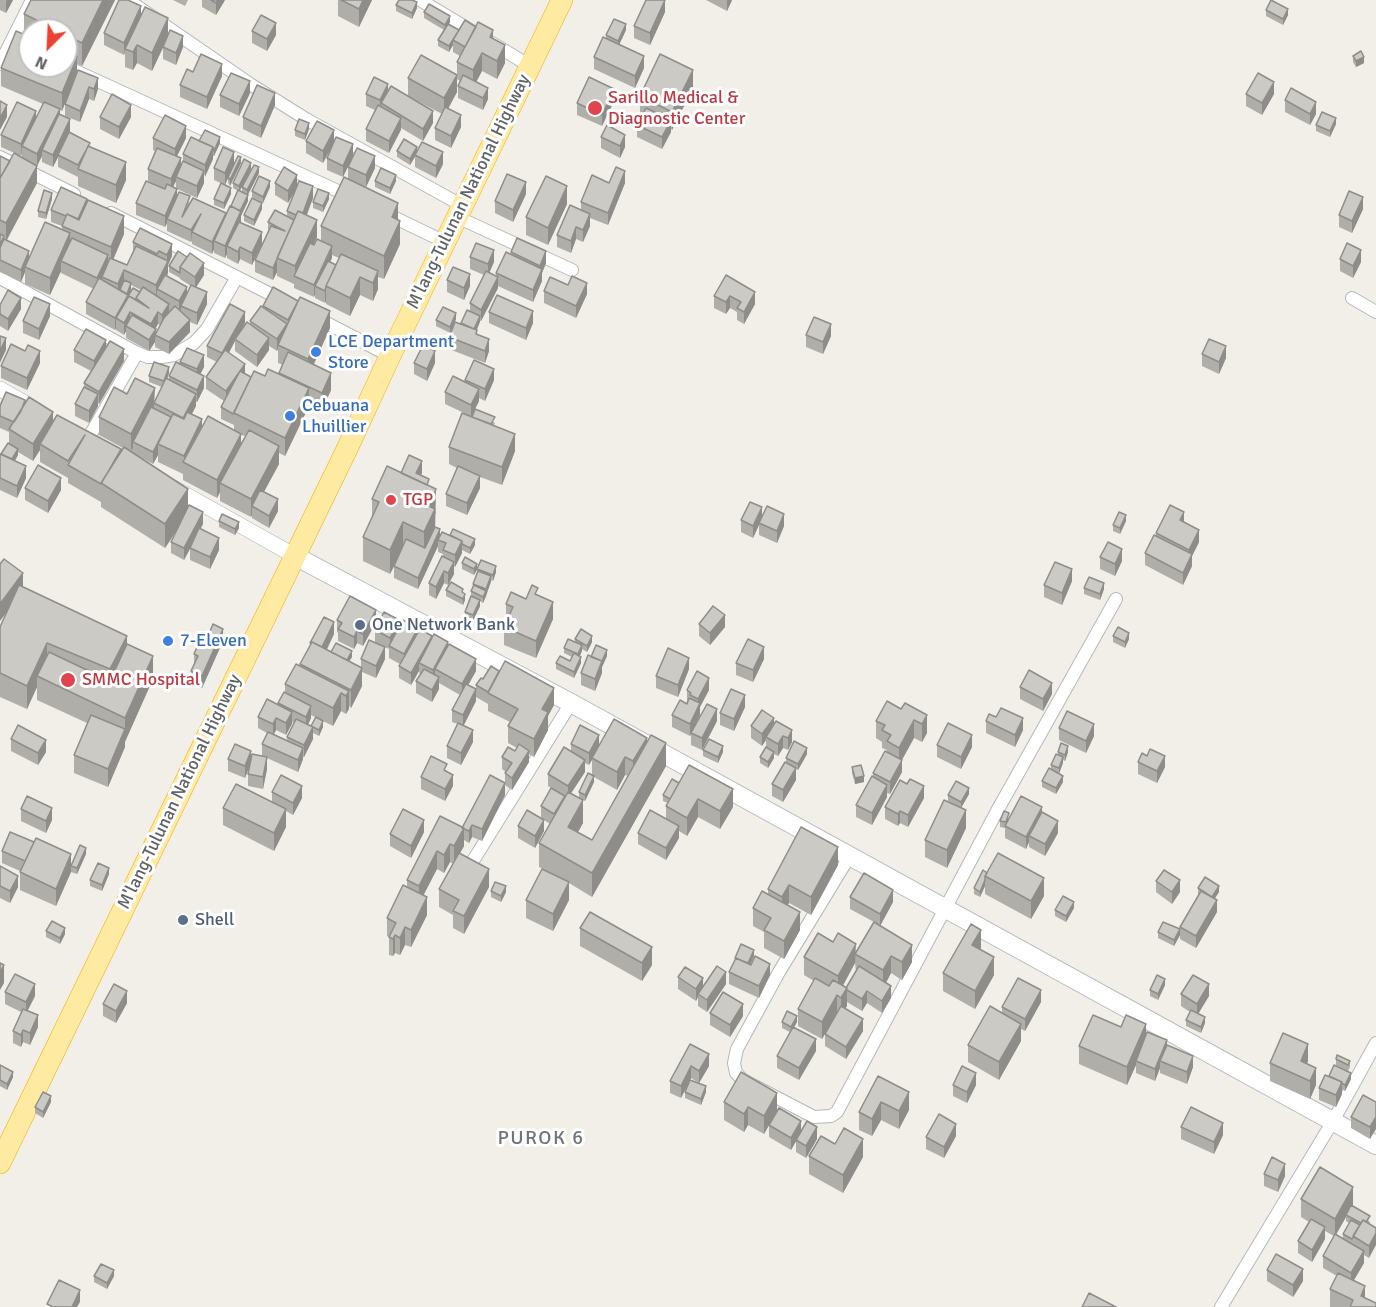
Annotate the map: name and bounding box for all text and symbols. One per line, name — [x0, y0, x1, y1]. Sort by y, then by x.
north arrow — [18, 18, 78, 78]
text: N — [32, 51, 51, 74]
street label: M'lang-Tulunan National Highway — [403, 71, 535, 313]
place label: Sarillo Medical & Diagnostic Center — [608, 87, 745, 130]
marker: Sarillo Medical & Diagnostic Center — [586, 99, 604, 117]
place label: LCE Department Store — [328, 331, 454, 374]
marker: LCE Department Store — [309, 345, 323, 359]
place label: Cebuana Lhuillier — [302, 395, 369, 438]
marker: Cebuana Lhuillier — [283, 409, 297, 423]
place label: TGP — [403, 489, 433, 511]
marker: TGP — [384, 493, 398, 507]
place label: One Network Bank — [372, 614, 515, 636]
marker: One Network Bank — [353, 618, 367, 632]
place label: 7-Eleven — [180, 630, 247, 652]
marker: 7-Eleven — [161, 634, 175, 648]
place label: SMMC Hospital — [82, 669, 200, 691]
marker: SMMC Hospital — [59, 671, 77, 689]
street label: M'lang-Tulunan National Highway — [114, 671, 246, 913]
place label: Shell — [195, 909, 234, 931]
marker: Shell — [176, 913, 190, 927]
district label: PUROK 6 — [497, 1127, 585, 1151]

